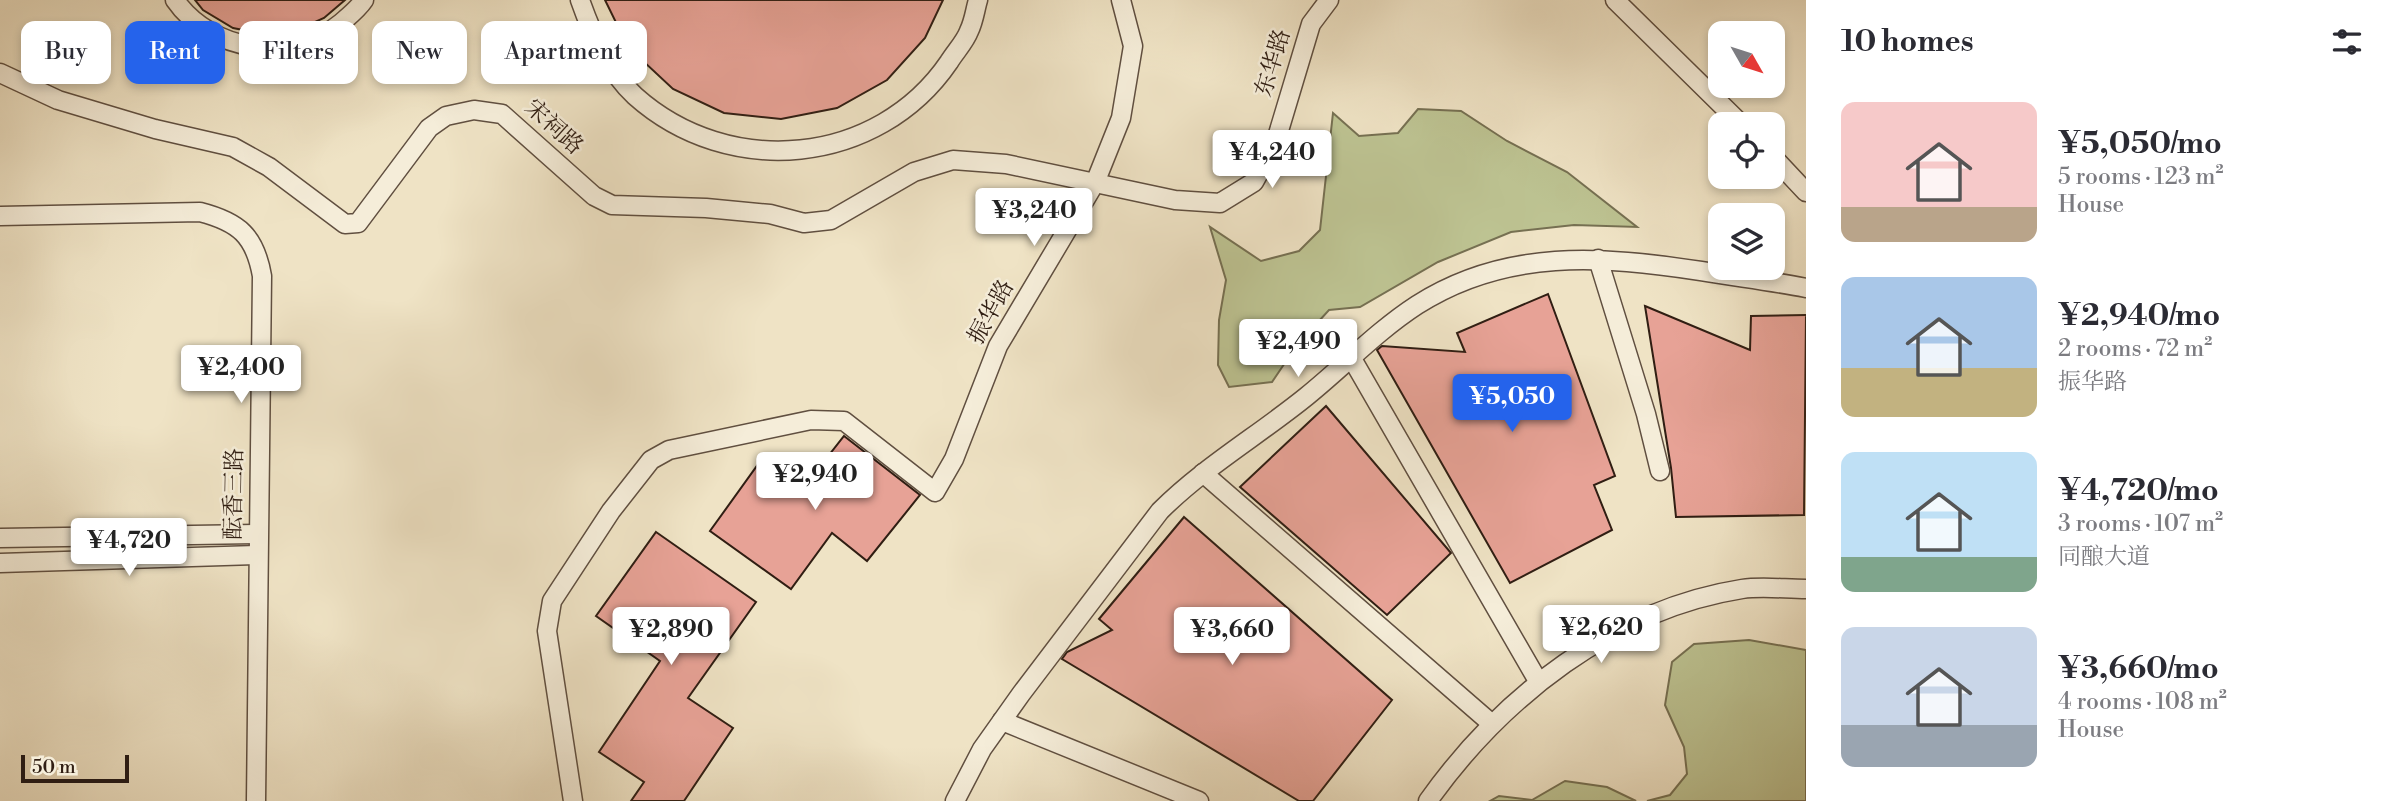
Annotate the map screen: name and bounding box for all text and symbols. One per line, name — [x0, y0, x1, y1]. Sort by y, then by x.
chip: Buy — [21, 21, 111, 84]
chip: Rent — [125, 21, 225, 84]
chip: Filters — [239, 21, 358, 84]
chip: New — [372, 21, 467, 84]
chip: Apartment — [481, 21, 647, 84]
north arrow — [1708, 21, 1785, 98]
map controls — [1708, 21, 1785, 280]
text: 10 homes — [1841, 23, 1974, 61]
icon: filters — [2328, 23, 2366, 61]
street label: 东华路 — [1250, 26, 1296, 100]
street label: 宋祠路 — [519, 94, 589, 160]
button: locate — [1708, 112, 1785, 189]
text: ¥5,050/mo — [2058, 125, 2222, 163]
pin: ¥4,240 — [1215, 130, 1329, 190]
icon: home — [1897, 130, 1981, 214]
text: ¥4,240 — [1229, 139, 1315, 167]
text: 5 rooms · 123 m² — [2058, 163, 2224, 191]
pin: ¥3,240 — [977, 188, 1091, 248]
text: House — [2058, 191, 2124, 219]
text: ¥3,240 — [991, 197, 1077, 225]
button: layers — [1708, 203, 1785, 280]
street label: 振华路 — [962, 275, 1020, 349]
text: ¥2,940/mo — [2058, 297, 2220, 335]
icon: home — [1897, 305, 1981, 389]
pin: ¥2,490 — [1241, 320, 1355, 379]
text: ¥2,490 — [1255, 328, 1341, 356]
text: 2 rooms · 72 m² — [2058, 335, 2212, 363]
pin: ¥2,400 — [184, 346, 298, 405]
text: ¥2,400 — [197, 354, 285, 382]
text: 振华路 — [2058, 368, 2127, 396]
pin: ¥5,050 — [1455, 374, 1569, 434]
text: ¥5,050 — [1469, 383, 1555, 411]
street label: 酝香三路 — [219, 448, 249, 540]
pin: ¥2,940 — [758, 452, 872, 512]
text: ¥2,940 — [772, 461, 858, 489]
text: ¥4,720/mo — [2058, 472, 2219, 510]
icon: home — [1897, 480, 1981, 564]
text: 3 rooms · 107 m² — [2058, 510, 2223, 538]
pin: ¥4,720 — [72, 518, 186, 578]
text: ¥4,720 — [87, 527, 171, 555]
text: 同酿大道 — [2058, 543, 2150, 571]
pin: ¥2,620 — [1544, 606, 1658, 665]
pin: ¥2,890 — [614, 608, 728, 667]
pin: ¥3,660 — [1175, 608, 1289, 667]
text: ¥2,620 — [1559, 614, 1643, 642]
text: ¥2,890 — [629, 616, 713, 644]
text: ¥3,660 — [1190, 616, 1274, 644]
text: ¥3,660/mo — [2058, 650, 2219, 688]
icon: home — [1897, 655, 1981, 739]
text: 4 rooms · 108 m² — [2058, 688, 2227, 716]
text: House — [2058, 716, 2124, 744]
scale bar — [21, 752, 130, 784]
text: 50 m — [32, 755, 76, 779]

